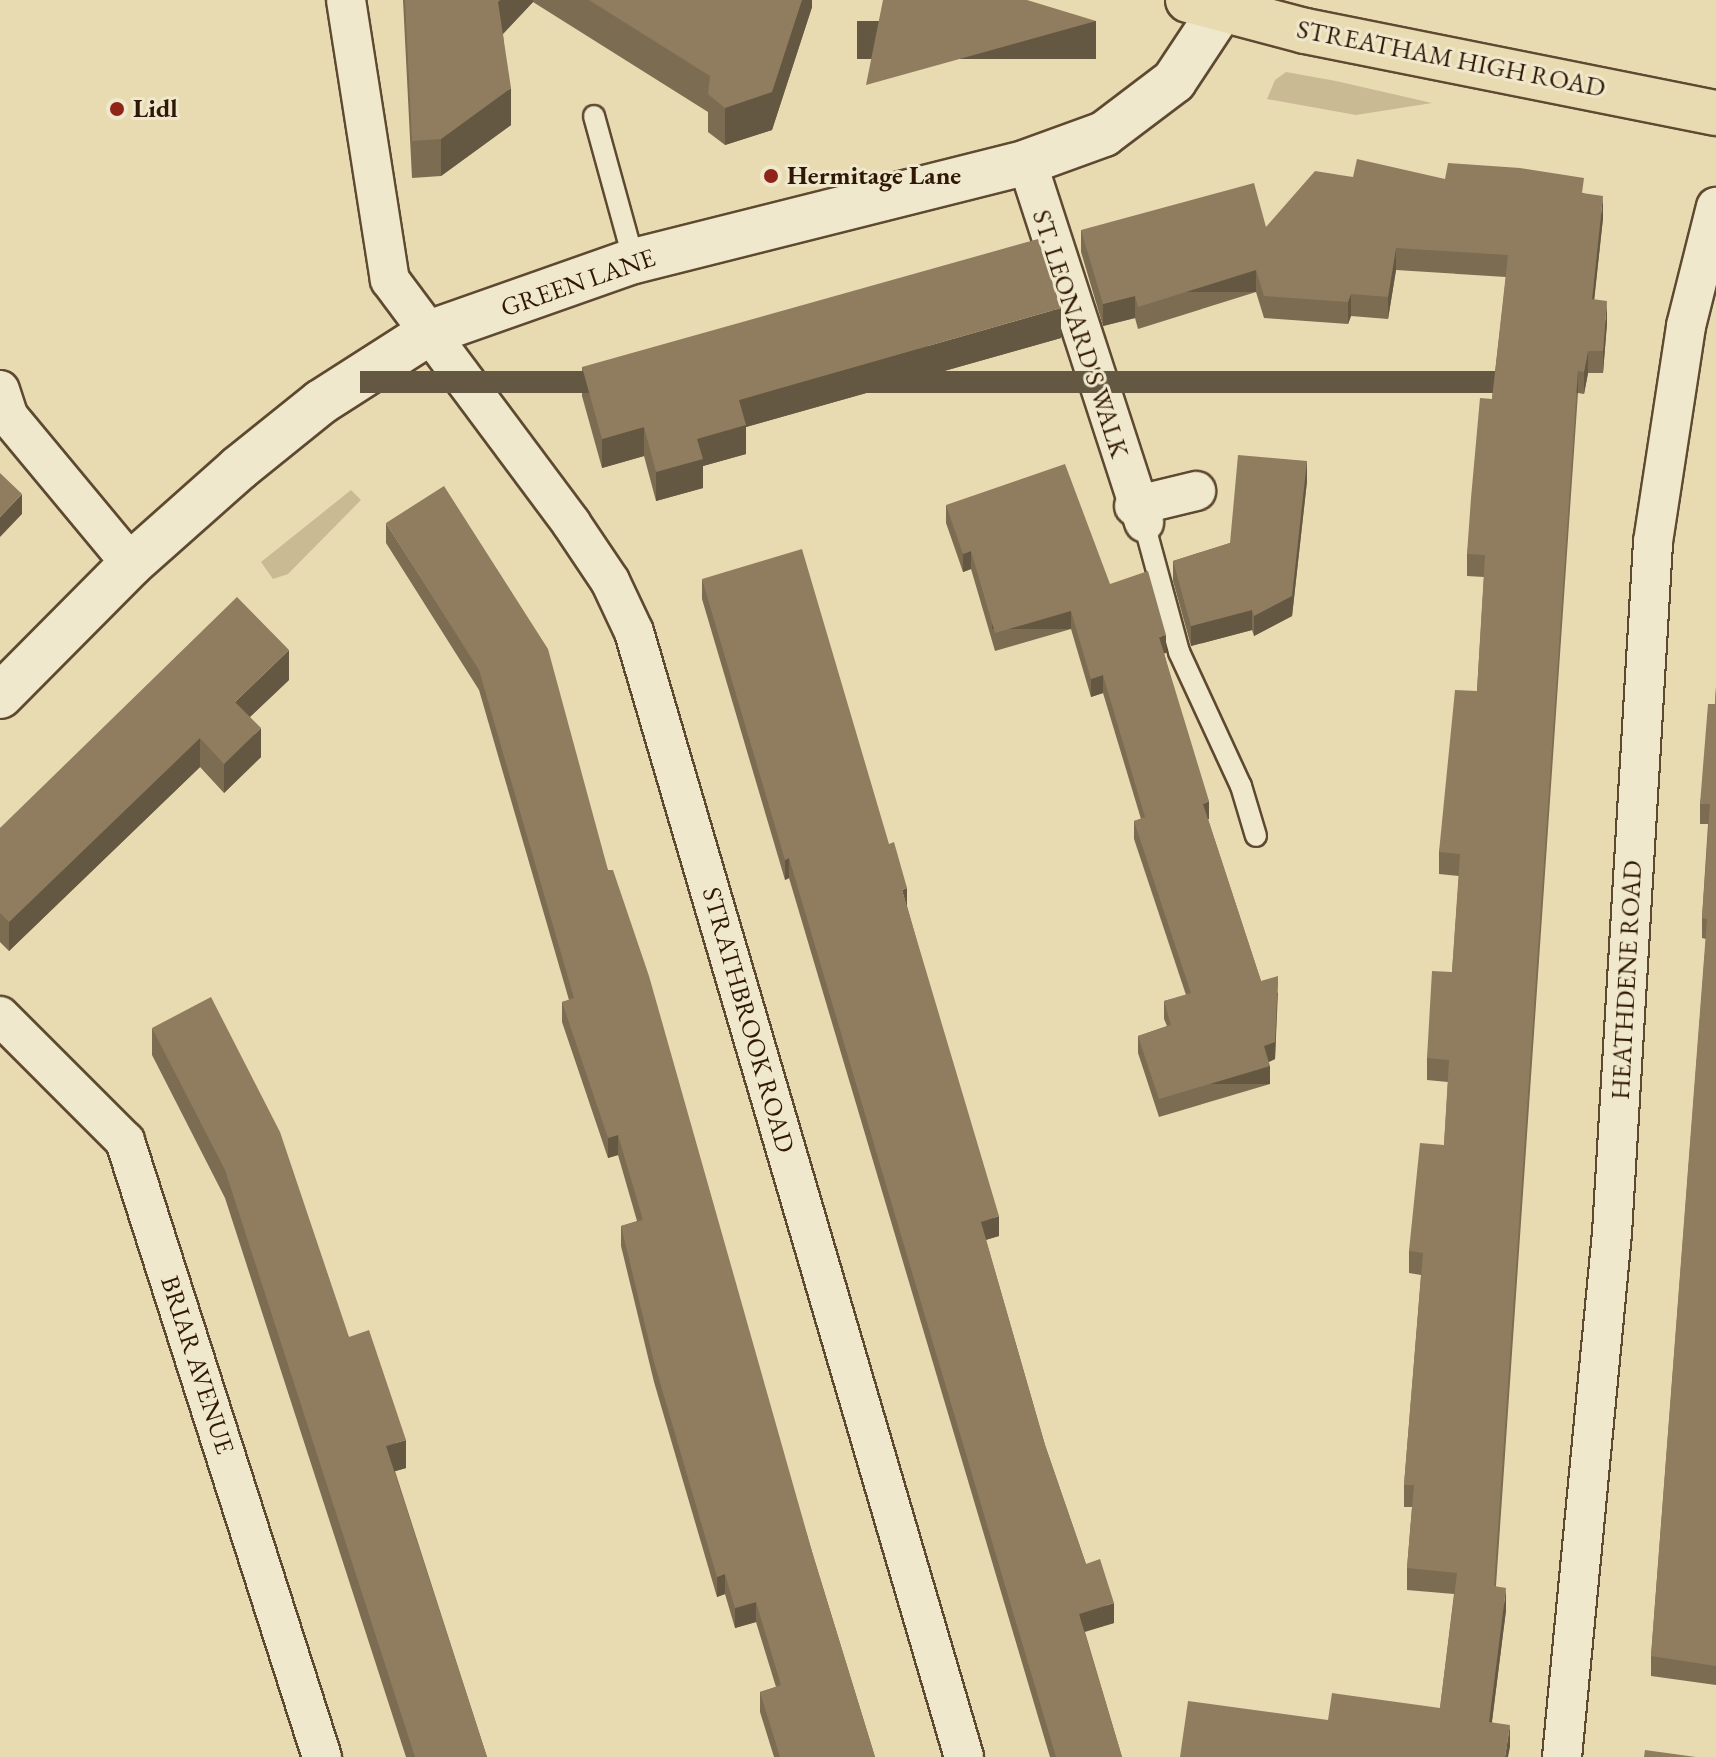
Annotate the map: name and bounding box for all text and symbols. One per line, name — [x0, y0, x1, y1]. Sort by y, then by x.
street label: STREATHAM HIGH ROAD — [1294, 14, 1608, 104]
place label: Lidl — [133, 93, 178, 125]
marker: Lidl — [108, 100, 126, 118]
place label: Hermitage Lane — [787, 160, 961, 192]
marker: Hermitage Lane — [762, 167, 780, 185]
street label: ST. LEONARD'S WALK — [1025, 206, 1135, 462]
street label: GREEN LANE — [497, 242, 659, 324]
street label: HEATHDENE ROAD — [1605, 860, 1649, 1100]
street label: STRATHBROOK ROAD — [695, 884, 801, 1156]
street label: BRIAR AVENUE — [154, 1272, 240, 1458]

